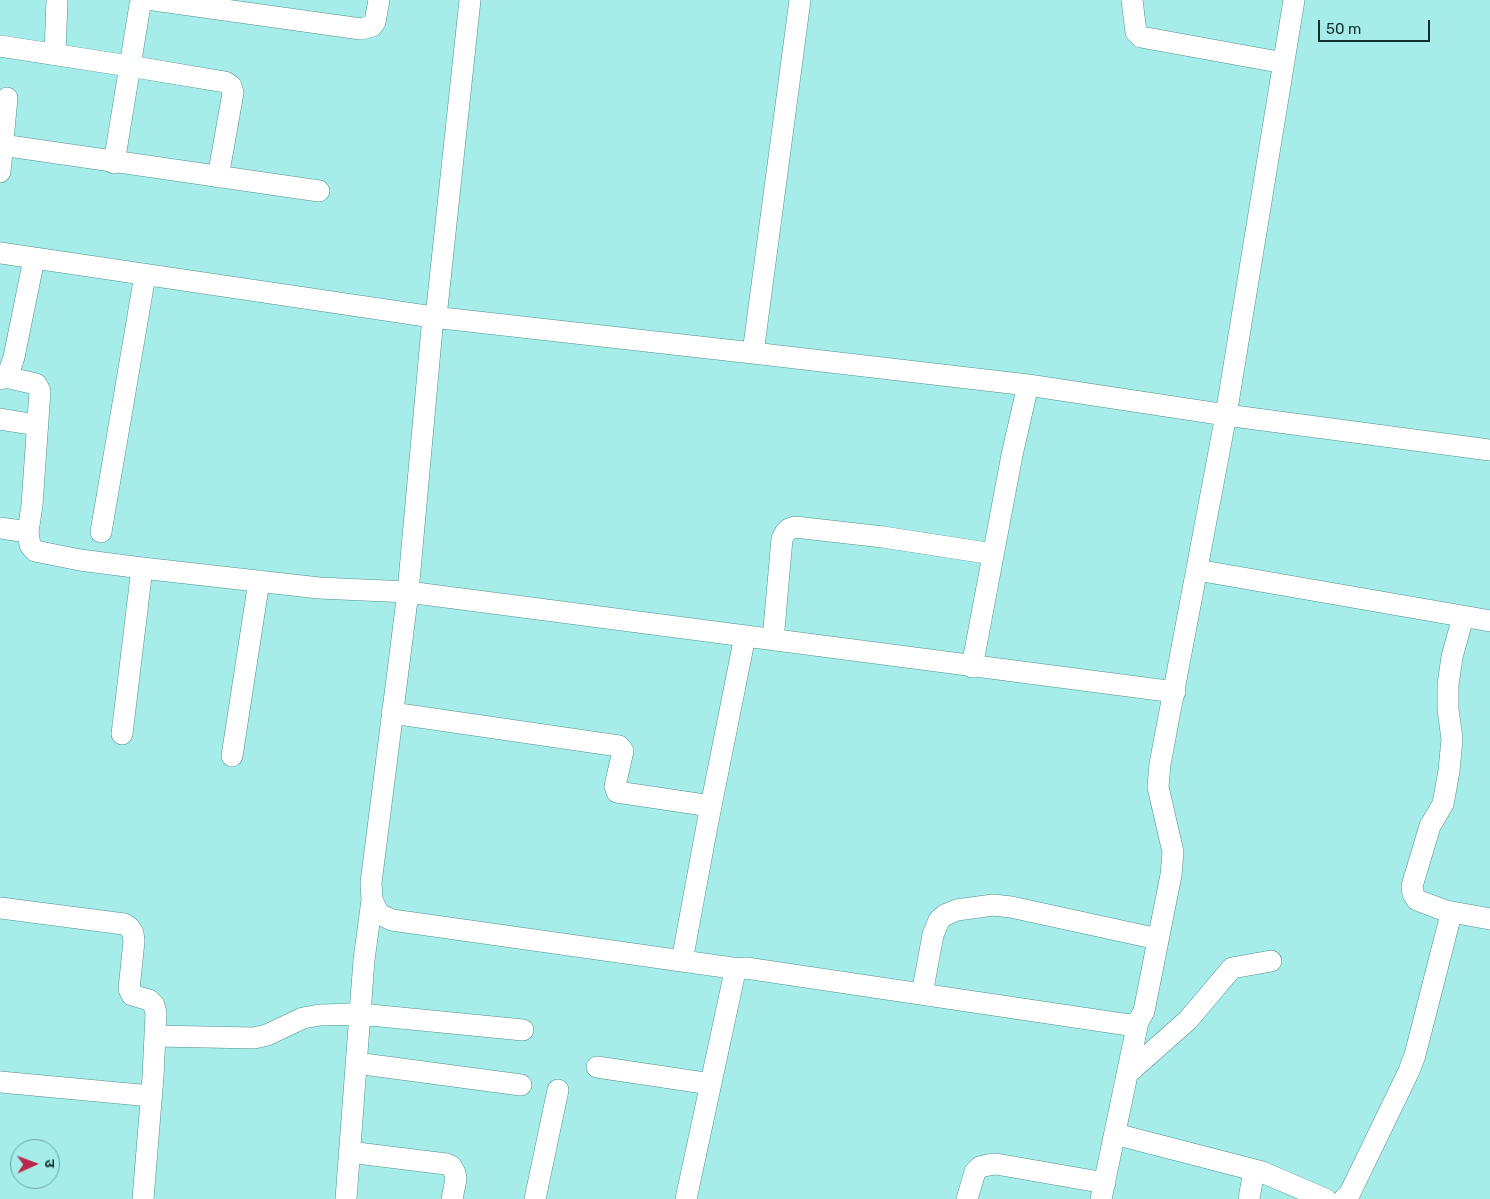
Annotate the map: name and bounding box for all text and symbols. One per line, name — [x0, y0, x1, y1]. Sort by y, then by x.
scale bar — [1320, 10, 1432, 42]
text: 50 m — [1326, 20, 1361, 38]
north arrow — [10, 1139, 60, 1189]
text: उ — [41, 1159, 58, 1168]

